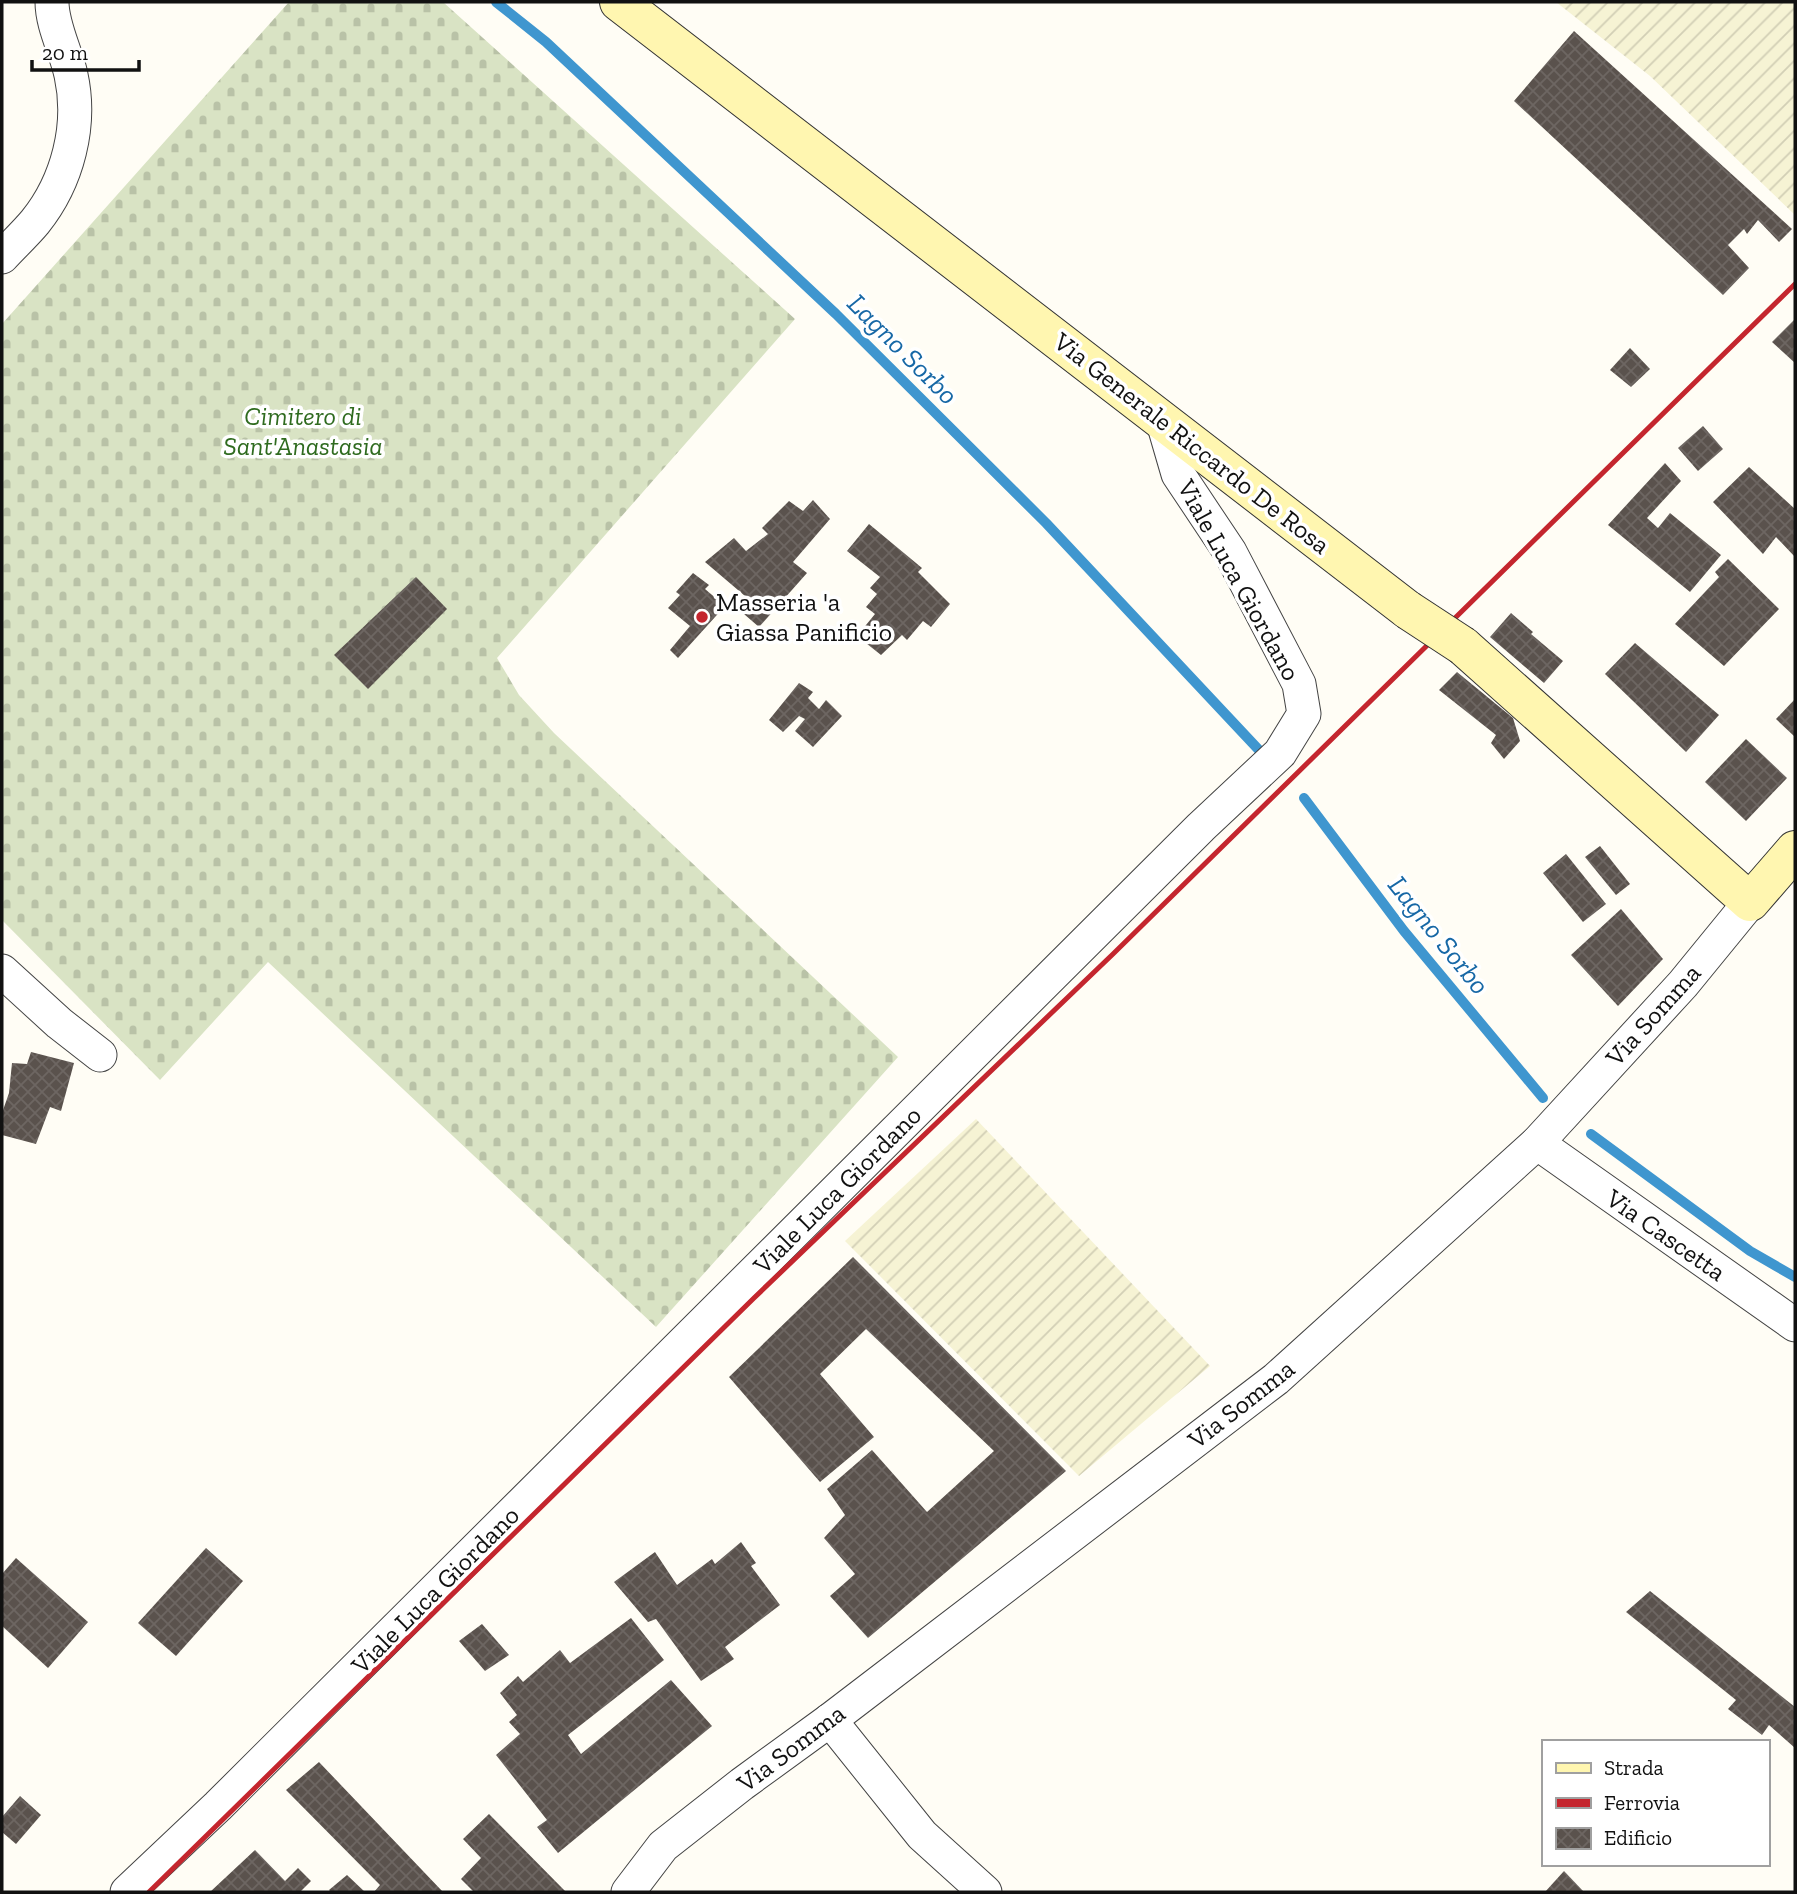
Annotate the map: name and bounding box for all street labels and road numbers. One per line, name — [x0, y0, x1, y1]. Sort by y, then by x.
street label: Via Generale Riccardo De Rosa — [1047, 325, 1337, 561]
street label: Viale Luca Giordano — [1170, 473, 1307, 686]
street label: Via Somma — [1598, 957, 1708, 1074]
street label: Viale Luca Giordano — [746, 1099, 928, 1281]
street label: Via Cascetta — [1599, 1181, 1732, 1288]
street label: Via Somma — [1180, 1352, 1301, 1456]
street label: Viale Luca Giordano — [344, 1499, 526, 1681]
street label: Via Somma — [730, 1697, 852, 1800]

